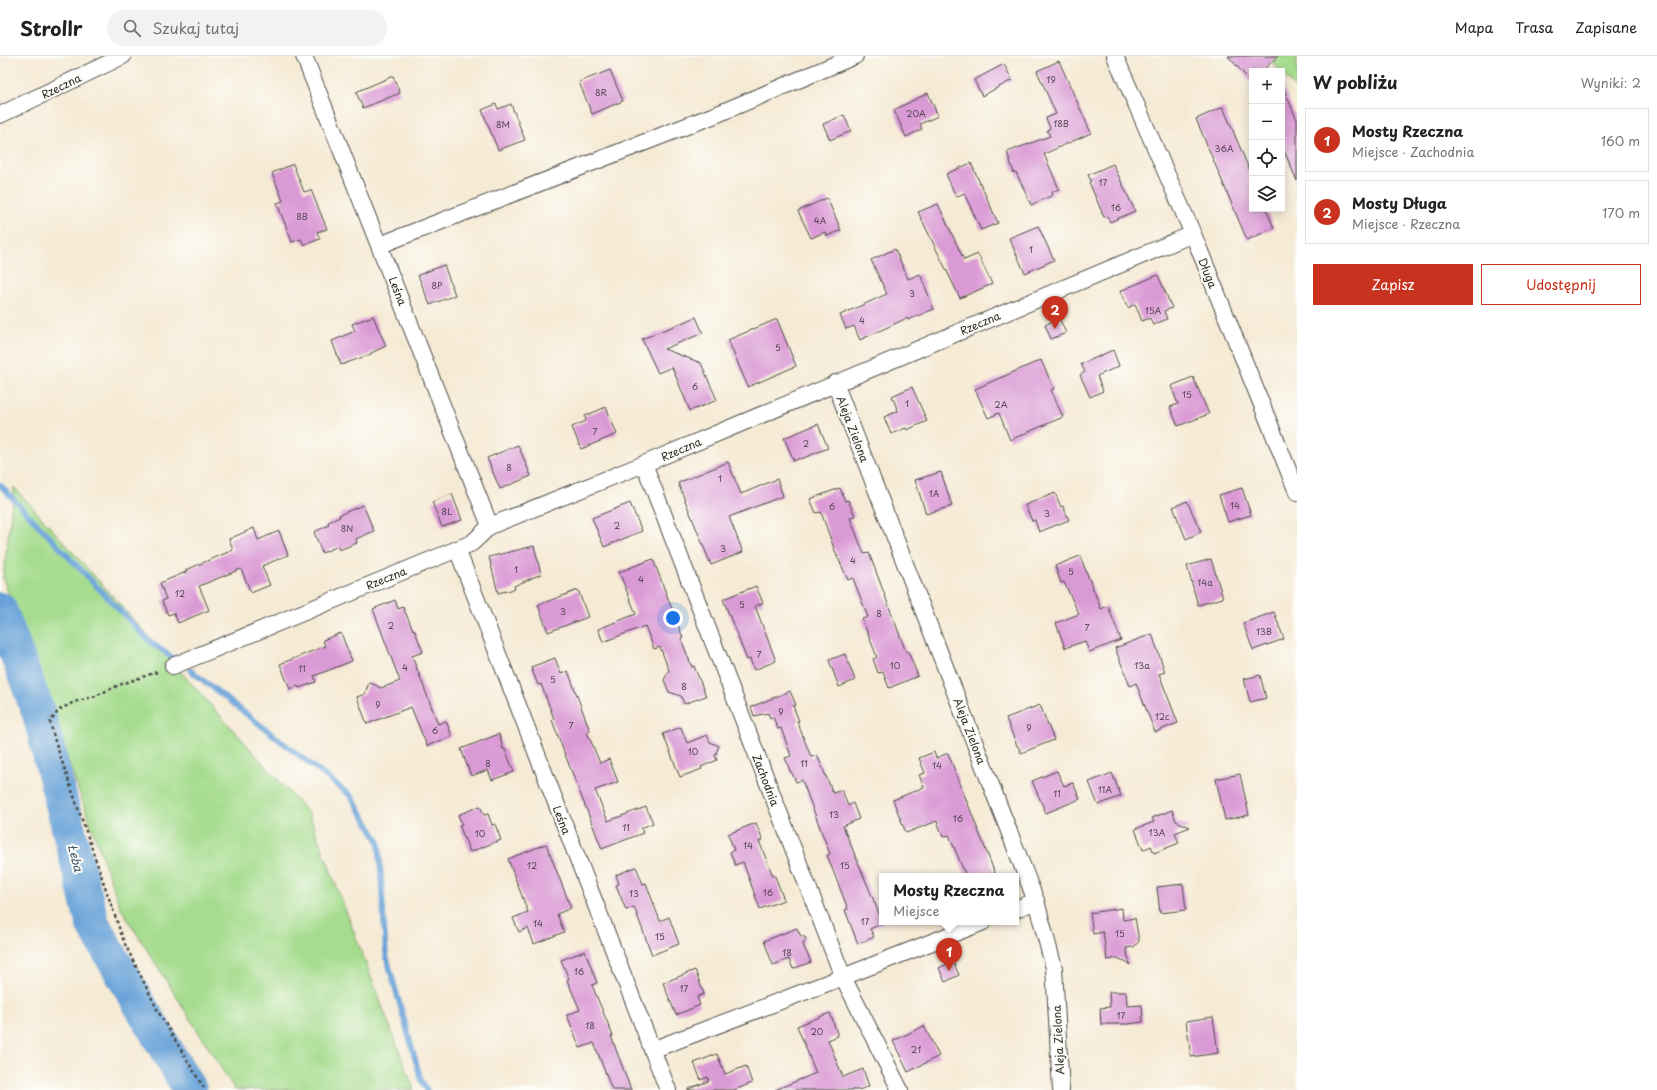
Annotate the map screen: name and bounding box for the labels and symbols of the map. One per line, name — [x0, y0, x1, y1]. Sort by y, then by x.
street label: Rzeczna — [38, 69, 84, 103]
house number: 19 — [1046, 72, 1056, 86]
house number: 8R — [595, 85, 608, 99]
house number: 20A — [906, 106, 926, 120]
house number: 18B — [1053, 116, 1069, 130]
house number: 8M — [496, 117, 510, 131]
house number: 36A — [1214, 141, 1234, 155]
house number: 17 — [1099, 175, 1108, 189]
house number: 16 — [1111, 200, 1121, 214]
house number: 8B — [296, 209, 308, 223]
house number: 4A — [814, 213, 827, 227]
house number: 1 — [1029, 242, 1033, 256]
street label: Długa — [1194, 255, 1222, 291]
street label: Leśna — [385, 274, 411, 308]
house number: 8P — [431, 278, 443, 292]
house number: 3 — [909, 286, 915, 300]
pin: 2 — [1042, 296, 1068, 329]
house number: 15A — [1145, 303, 1162, 317]
street label: Rzeczna — [957, 307, 1003, 339]
house number: 4 — [859, 313, 865, 327]
house number: 5 — [775, 340, 781, 354]
house number: 6 — [692, 379, 698, 393]
house number: 15 — [1182, 387, 1192, 401]
street label: Aleja Zielona — [833, 393, 874, 465]
house number: 1 — [905, 396, 909, 410]
house number: 2A — [994, 397, 1008, 411]
house number: 7 — [592, 424, 598, 438]
street label: Rzeczna — [658, 433, 704, 465]
house number: 2 — [803, 436, 809, 450]
house number: 8 — [506, 460, 512, 474]
house number: 1 — [718, 471, 722, 485]
house number: 1A — [929, 486, 940, 500]
house number: 14 — [1230, 498, 1240, 512]
house number: 6 — [829, 499, 835, 513]
house number: 8L — [442, 504, 452, 518]
house number: 3 — [1044, 506, 1050, 520]
house number: 2 — [614, 518, 620, 532]
house number: 8N — [341, 521, 353, 535]
house number: 3 — [720, 541, 726, 555]
house number: 4 — [850, 553, 856, 567]
street label: Rzeczna — [363, 562, 409, 594]
house number: 1 — [514, 562, 518, 576]
house number: 5 — [1068, 564, 1074, 578]
house number: 4 — [638, 572, 644, 586]
house number: 14a — [1197, 575, 1213, 589]
house number: 12 — [175, 586, 185, 600]
house number: 5 — [739, 597, 745, 611]
house number: 3 — [560, 604, 566, 618]
house number: 8 — [876, 606, 882, 620]
your location — [663, 608, 683, 628]
house number: 2 — [388, 618, 394, 632]
house number: 7 — [1084, 620, 1090, 634]
house number: 13B — [1256, 624, 1272, 638]
house number: 7 — [756, 647, 762, 661]
house number: 10 — [890, 658, 901, 672]
house number: 13a — [1134, 658, 1150, 672]
house number: 4 — [402, 660, 408, 674]
house number: 11 — [298, 661, 306, 675]
house number: 5 — [550, 672, 556, 686]
house number: 8 — [681, 679, 687, 693]
street label: Aleja Zielona — [950, 695, 991, 767]
house number: 9 — [375, 697, 381, 711]
house number: 9 — [778, 704, 784, 718]
house number: 12c — [1155, 709, 1169, 723]
house number: 7 — [568, 718, 574, 732]
house number: 9 — [1026, 720, 1032, 734]
house number: 6 — [432, 723, 438, 737]
house number: 10 — [688, 744, 699, 758]
street label: Zachodnia — [748, 752, 784, 809]
house number: 8 — [485, 756, 491, 770]
house number: 11 — [800, 756, 808, 770]
house number: 14 — [932, 758, 942, 772]
house number: 11A — [1098, 782, 1112, 796]
house number: 11 — [1053, 786, 1061, 800]
street label: Leśna — [549, 803, 575, 837]
house number: 13 — [829, 807, 839, 821]
house number: 16 — [953, 811, 963, 825]
house number: 11 — [622, 820, 630, 834]
house number: 13A — [1149, 825, 1166, 839]
house number: 10 — [475, 826, 486, 840]
house number: 14 — [743, 838, 753, 852]
water label: Łeba — [64, 842, 88, 874]
house number: 12 — [527, 858, 537, 872]
house number: 15 — [840, 858, 850, 872]
house number: 16 — [763, 885, 773, 899]
house number: 13 — [629, 886, 639, 900]
house number: 17 — [861, 914, 870, 928]
house number: 14 — [533, 916, 543, 930]
house number: 15 — [1115, 926, 1125, 940]
house number: 15 — [655, 929, 665, 943]
pin: 1 — [936, 938, 962, 971]
house number: 18 — [782, 945, 792, 959]
house number: 16 — [574, 964, 584, 978]
house number: 17 — [680, 981, 689, 995]
street label: Aleja Zielona — [1048, 1005, 1068, 1075]
house number: 17 — [1117, 1008, 1126, 1022]
house number: 18 — [585, 1018, 595, 1032]
house number: 20 — [811, 1024, 824, 1038]
house number: 21 — [911, 1042, 921, 1056]

